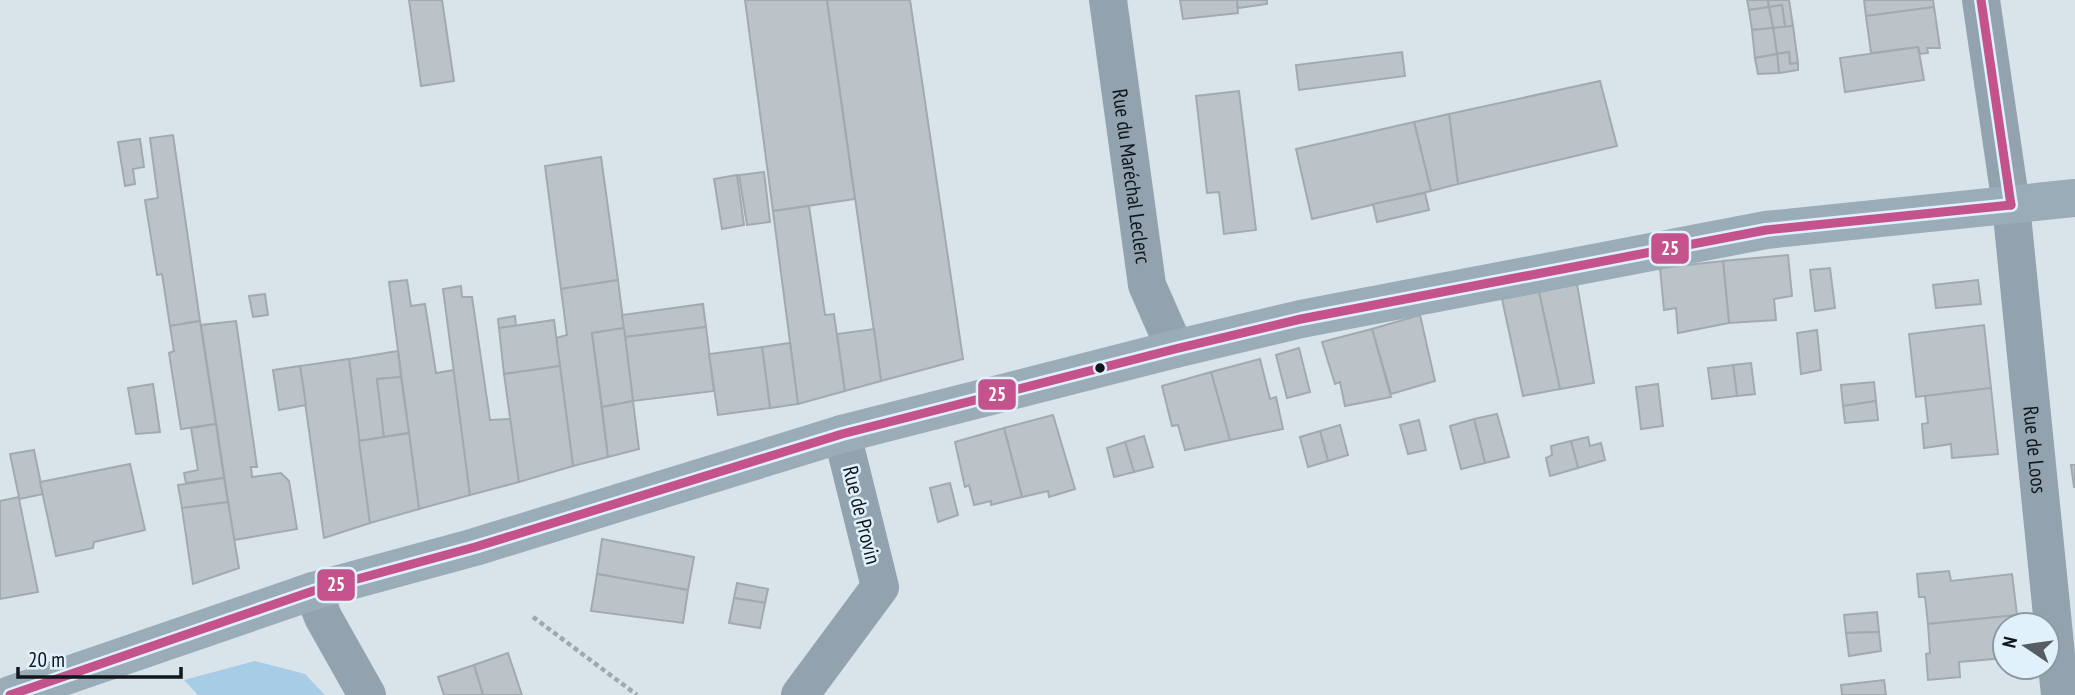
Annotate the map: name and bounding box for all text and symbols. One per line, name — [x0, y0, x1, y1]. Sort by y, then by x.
street label: Rue du Maréchal Leclerc — [1107, 87, 1158, 266]
line badge: 25 — [1650, 232, 1690, 265]
text: 25 — [1661, 236, 1679, 260]
unlabelled marker — [1093, 361, 1107, 375]
line badge: 25 — [977, 378, 1017, 411]
text: 25 — [988, 382, 1006, 406]
street label: Rue de Loos — [2018, 405, 2053, 495]
street label: Rue de Provin — [837, 463, 887, 567]
line badge: 25 — [316, 568, 356, 602]
text: 25 — [327, 572, 345, 596]
north arrow — [1991, 611, 2061, 681]
text: N — [1997, 634, 2022, 650]
scale bar — [18, 636, 180, 680]
text: 20 m — [28, 646, 65, 673]

